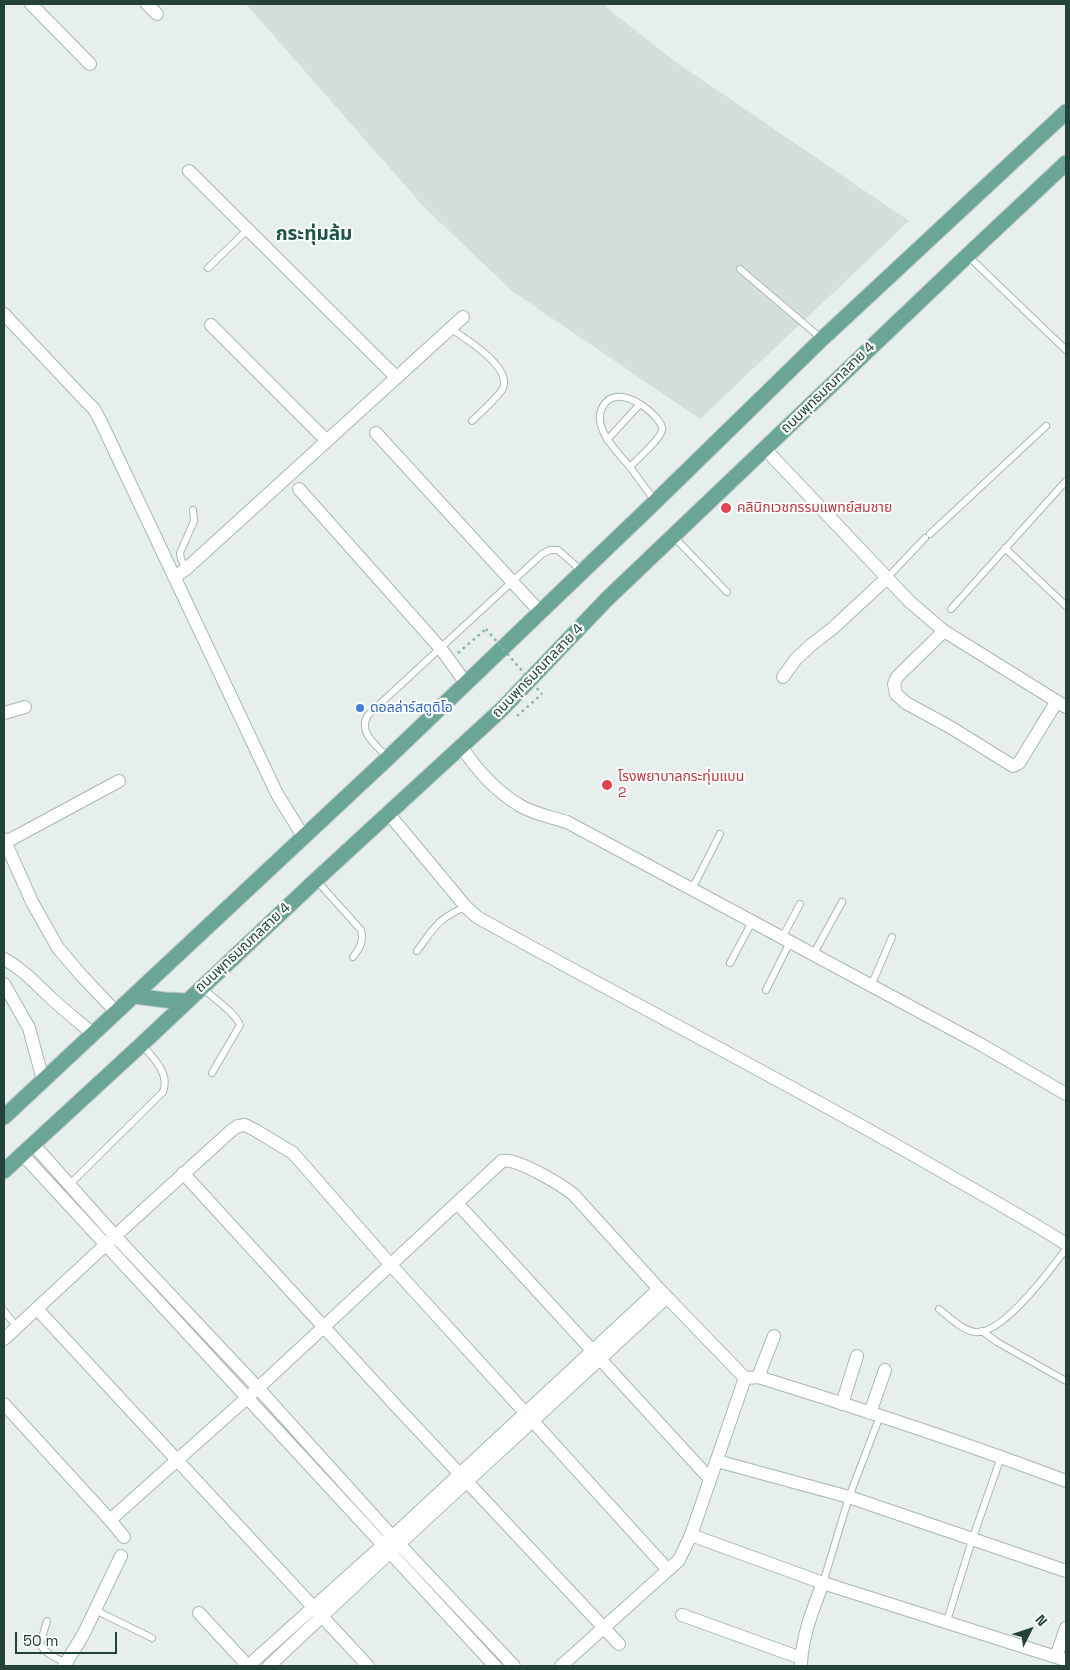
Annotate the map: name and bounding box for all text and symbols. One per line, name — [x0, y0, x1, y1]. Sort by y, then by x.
district label: กระทุ่มล้ม — [276, 224, 352, 246]
street label: ถนนพุทธมณฑลสาย 4 — [778, 339, 878, 437]
place label: คลินิกเวชกรรมแพทย์สมชาย — [737, 500, 892, 516]
marker: คลินิกเวชกรรมแพทย์สมชาย — [719, 501, 733, 515]
street label: ถนนพุทธมณฑลสาย 4 — [489, 621, 587, 721]
place label: ดอลล่าร์สตูดิโอ — [370, 700, 453, 716]
marker: ดอลล่าร์สตูดิโอ — [354, 702, 366, 714]
place label: โรงพยาบาลกระทุ่มแบน 2 — [618, 769, 744, 802]
marker: โรงพยาบาลกระทุ่มแบน 2 — [600, 778, 614, 792]
street label: ถนนพุทธมณฑลสาย 4 — [192, 900, 294, 996]
north arrow — [1005, 1605, 1055, 1655]
text: N — [1031, 1611, 1051, 1630]
scale bar — [18, 1622, 120, 1654]
text: 50 m — [23, 1631, 58, 1650]

